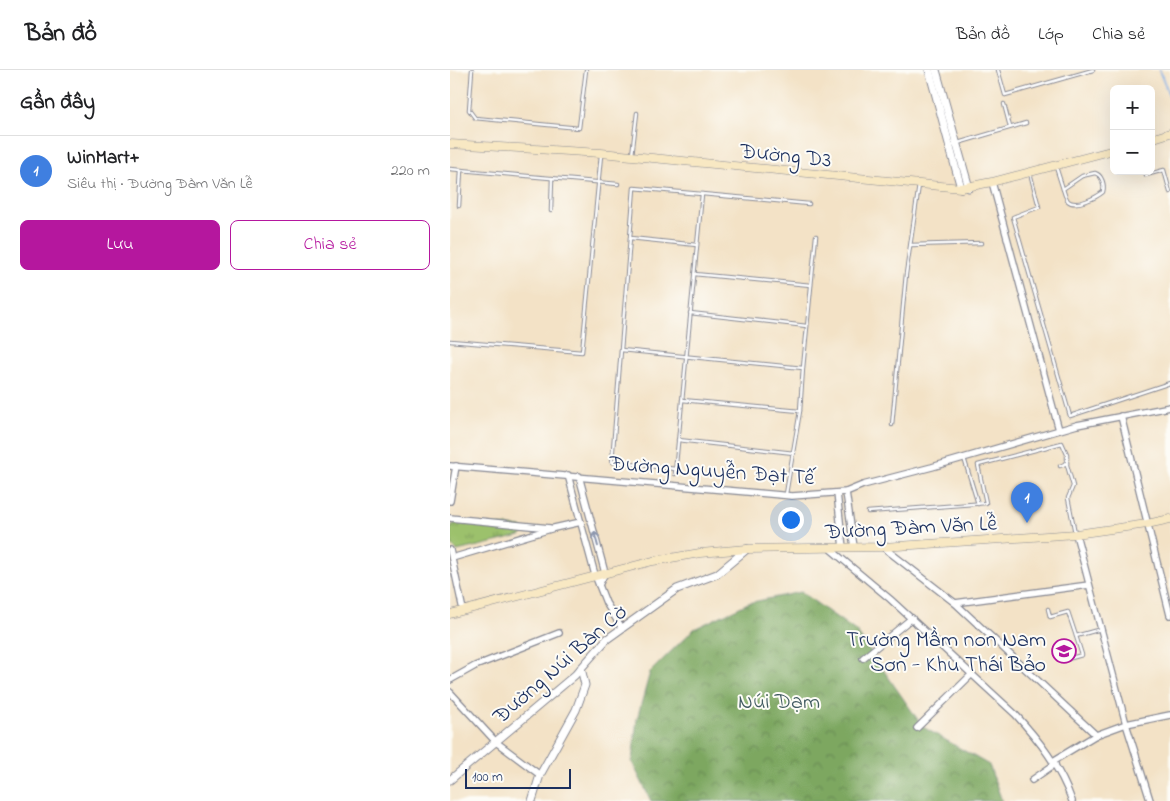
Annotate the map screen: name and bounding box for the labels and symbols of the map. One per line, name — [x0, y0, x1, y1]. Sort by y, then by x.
street label: Đường D3 — [737, 136, 833, 179]
street label: Đường Nguyễn Đạt Tế — [607, 449, 817, 496]
pin: 1 — [1011, 482, 1043, 523]
your location — [778, 507, 804, 533]
street label: Đường Đàm Văn Lễ — [823, 509, 998, 551]
one-way arrow — [591, 531, 600, 547]
street label: Đường Núi Bàn Cờ — [486, 598, 636, 734]
place label: Trường Mầm non Nam Sơn - Khu Thái Bảo — [846, 625, 1046, 682]
school or university icon: Trường Mầm non Nam Sơn - Khu Thái Bảo — [1051, 638, 1077, 664]
park label: Núi Dạm — [738, 687, 820, 719]
scale bar — [465, 766, 571, 789]

